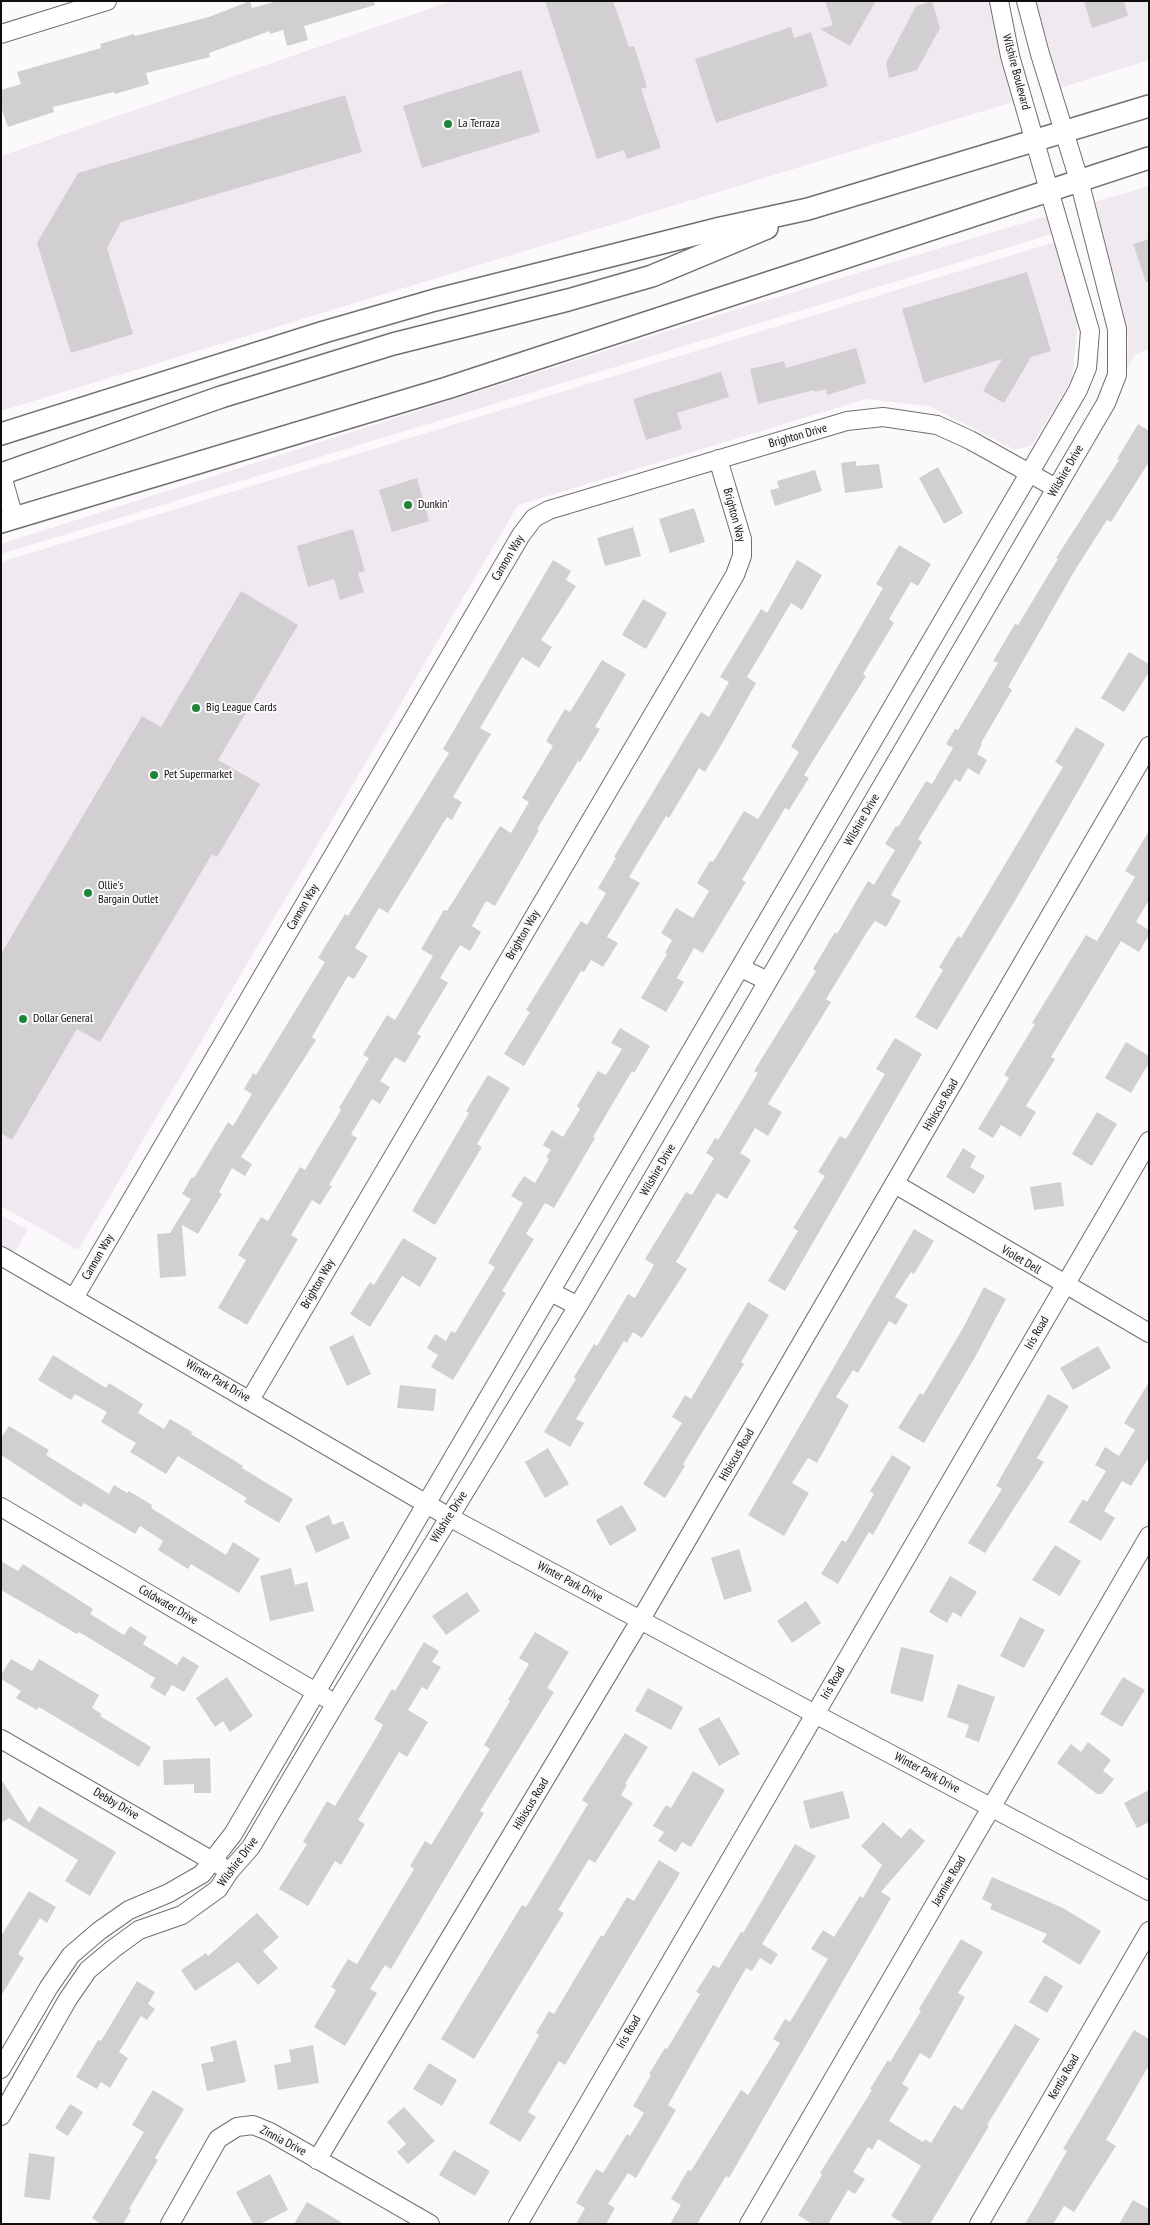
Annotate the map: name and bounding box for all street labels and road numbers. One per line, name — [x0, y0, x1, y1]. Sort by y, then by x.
street label: Wilshire Boulevard — [999, 33, 1033, 111]
street label: Brighton Drive — [767, 421, 829, 451]
street label: Wilshire Drive — [1045, 442, 1087, 500]
street label: Brighton Way — [720, 486, 748, 544]
street label: Cannon Way — [489, 533, 527, 583]
street label: Wilshire Drive — [841, 791, 883, 849]
street label: Cannon Way — [284, 881, 322, 933]
street label: Brighton Way — [503, 908, 543, 962]
street label: Hibiscus Road — [920, 1077, 962, 1133]
street label: Wilshire Drive — [637, 1141, 679, 1199]
street label: Cannon Way — [79, 1231, 117, 1283]
street label: Violet Dell — [999, 1243, 1043, 1277]
street label: Brighton Way — [298, 1257, 338, 1311]
street label: Iris Road — [1022, 1314, 1052, 1352]
street label: Winter Park Drive — [183, 1357, 253, 1405]
street label: Hibiscus Road — [716, 1427, 758, 1483]
street label: Wilshire Drive — [428, 1489, 470, 1545]
street label: Winter Park Drive — [535, 1559, 605, 1605]
street label: Coldwater Drive — [136, 1582, 200, 1628]
street label: Iris Road — [818, 1664, 848, 1702]
street label: Winter Park Drive — [892, 1750, 962, 1796]
street label: Hibiscus Road — [510, 1776, 552, 1832]
street label: Debby Drive — [91, 1785, 141, 1823]
street label: Wilshire Drive — [215, 1835, 261, 1889]
street label: Jasmine Road — [929, 1853, 969, 1909]
street label: Iris Road — [614, 2013, 644, 2051]
street label: Kentia Road — [1045, 2052, 1083, 2102]
street label: Zinnia Drive — [257, 2123, 309, 2159]

